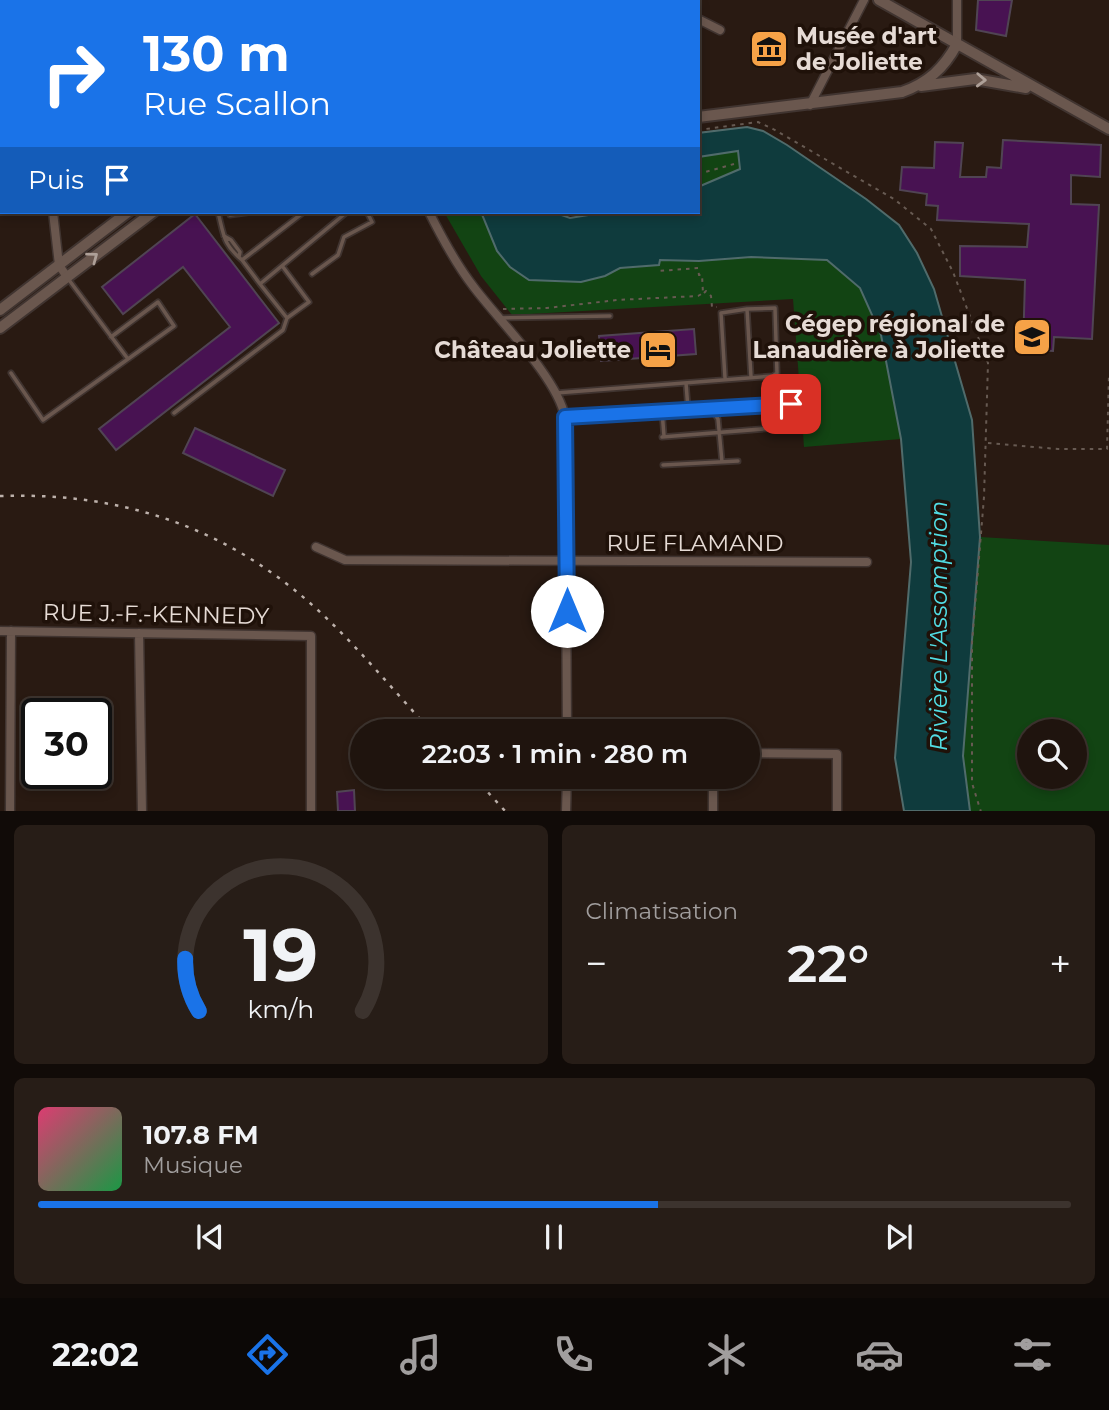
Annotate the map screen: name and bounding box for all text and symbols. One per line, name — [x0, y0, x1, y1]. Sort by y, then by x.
place label: Musée d'art de Joliette — [796, 22, 937, 76]
text: 130 m — [143, 24, 290, 83]
icon: right — [28, 28, 119, 119]
museum icon: Musée d'art de Joliette — [748, 28, 790, 70]
one-way arrow — [976, 73, 987, 88]
text: Rue Scallon — [143, 84, 331, 123]
icon: arrive — [98, 161, 136, 199]
text: Puis — [28, 164, 84, 196]
one-way arrow — [86, 253, 98, 266]
place label: Cégep régional de Lanaudière à Joliette — [752, 310, 1005, 364]
school or university icon: Cégep régional de Lanaudière à Joliette — [1011, 316, 1053, 358]
hotel icon: Château Joliette — [637, 329, 679, 371]
place label: Château Joliette — [434, 336, 631, 364]
pin — [761, 374, 821, 434]
icon: arrive — [772, 385, 810, 423]
water label: Rivière L'Assomption — [924, 501, 953, 751]
street label: RUE FLAMAND — [606, 529, 784, 557]
position arrow — [530, 574, 604, 648]
street label: RUE J.-F.-KENNEDY — [43, 598, 270, 630]
speed limit sign: 30 — [21, 698, 112, 789]
map controls — [1017, 719, 1087, 789]
button: search — [1017, 719, 1087, 789]
text: 22:03 · 1 min · 280 m — [422, 738, 688, 770]
text: Climatisation — [586, 897, 738, 925]
text: 19 — [243, 911, 318, 999]
text: 22° — [787, 932, 869, 995]
text: − — [586, 940, 607, 987]
text: + — [1049, 940, 1071, 987]
text: km/h — [247, 993, 314, 1023]
text: 107.8 FM — [143, 1119, 259, 1151]
text: Musique — [143, 1151, 243, 1179]
icon: previous — [191, 1218, 229, 1256]
icon: pause — [535, 1218, 573, 1256]
icon: next — [880, 1218, 918, 1256]
icon: directions — [243, 1330, 292, 1379]
icon: music — [396, 1330, 445, 1379]
icon: phone — [549, 1330, 598, 1379]
icon: climate — [702, 1330, 751, 1379]
icon: car — [855, 1330, 904, 1379]
icon: filters — [1008, 1330, 1057, 1379]
text: 22:02 — [52, 1335, 139, 1374]

